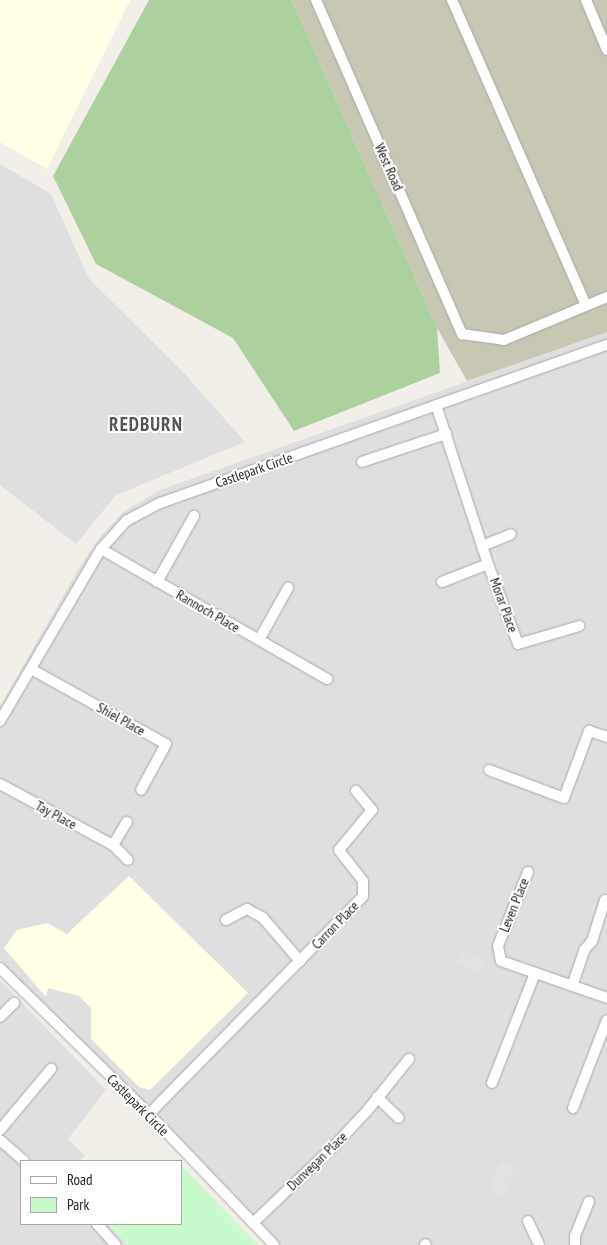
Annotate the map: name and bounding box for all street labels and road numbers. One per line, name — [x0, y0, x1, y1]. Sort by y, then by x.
street label: West Road — [371, 141, 407, 193]
street label: Castlepark Circle — [213, 449, 295, 491]
street label: Morar Place — [486, 575, 522, 635]
street label: Rannoch Place — [173, 586, 243, 636]
street label: Shiel Place — [94, 699, 148, 739]
street label: Tay Place — [32, 797, 80, 833]
street label: Leven Place — [496, 876, 532, 934]
street label: Carron Place — [308, 897, 362, 953]
street label: Castlepark Circle — [104, 1071, 172, 1139]
street label: Dunvegan Place — [283, 1128, 351, 1194]

